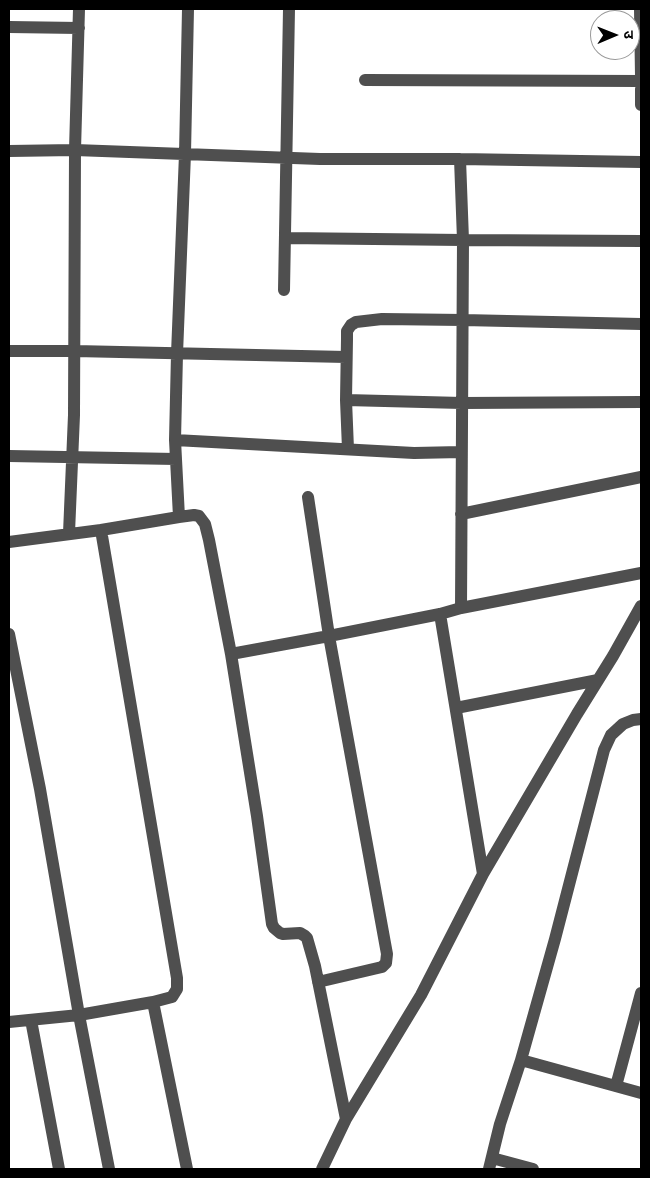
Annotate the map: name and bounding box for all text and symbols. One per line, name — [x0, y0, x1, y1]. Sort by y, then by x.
north arrow — [590, 10, 640, 60]
text: उ — [620, 30, 638, 39]

